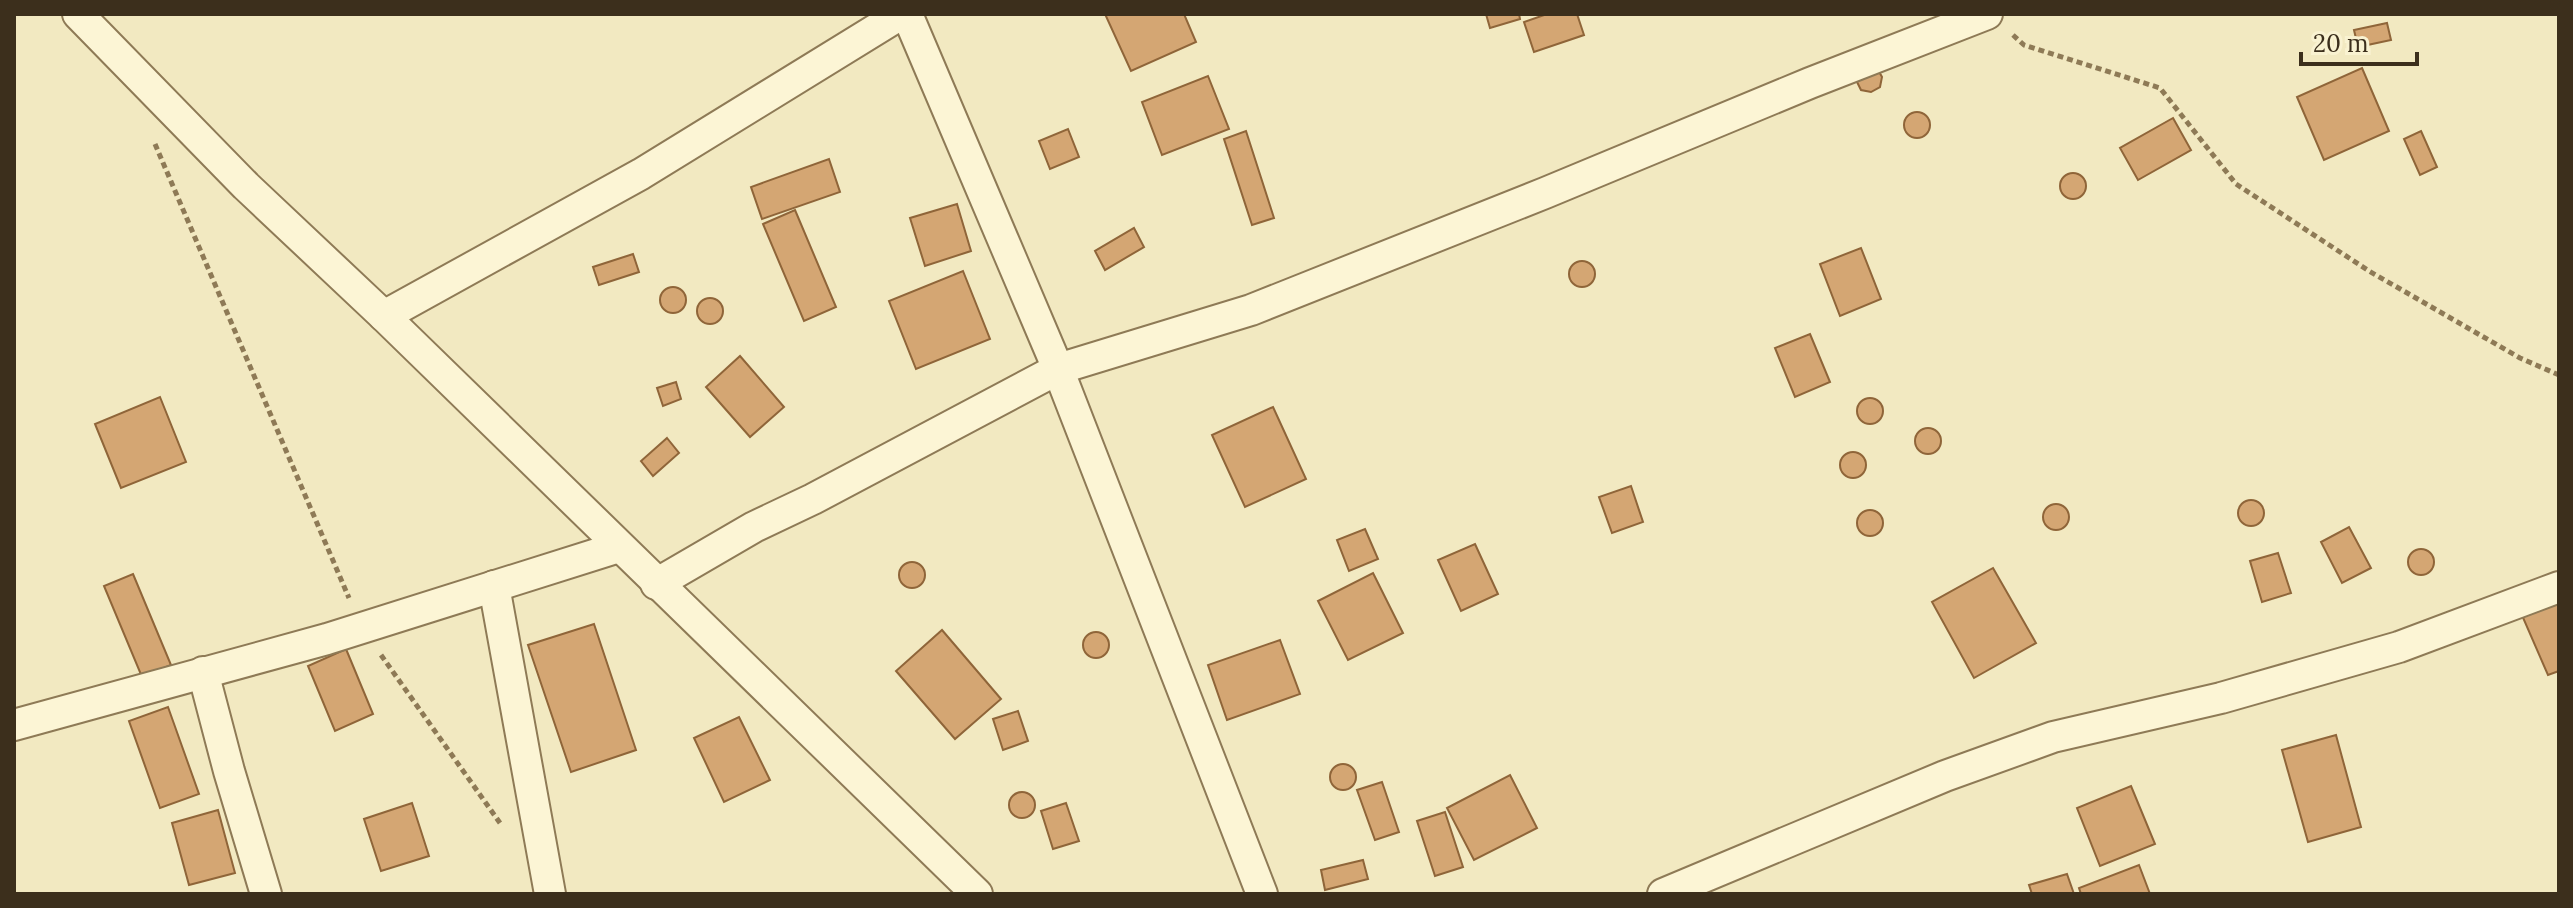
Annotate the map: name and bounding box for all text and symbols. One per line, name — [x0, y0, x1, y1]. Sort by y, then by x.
scale bar — [2301, 16, 2417, 66]
text: 20 m — [2313, 28, 2369, 59]

